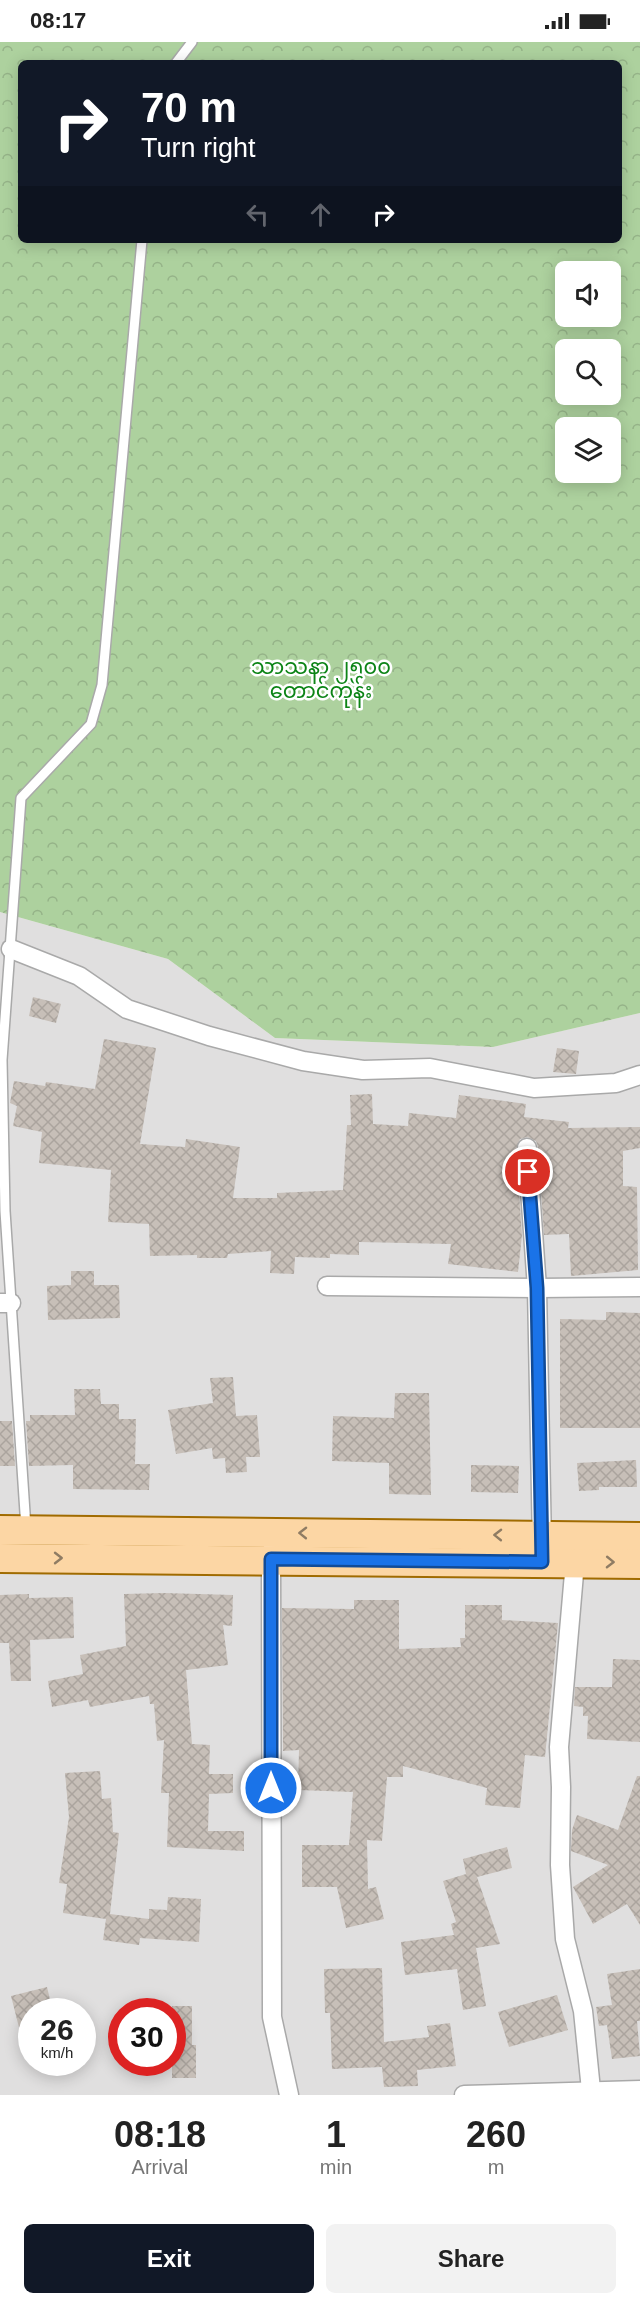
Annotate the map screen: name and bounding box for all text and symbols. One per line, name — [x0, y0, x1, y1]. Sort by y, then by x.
text: 08:17 — [30, 8, 86, 33]
icon: right — [42, 84, 120, 162]
text: 70 m — [141, 84, 237, 131]
text: Turn right — [141, 133, 256, 163]
icon: left — [241, 198, 274, 231]
icon: ahead — [304, 198, 337, 231]
icon: right — [367, 198, 400, 231]
map controls — [555, 261, 621, 483]
button: sound — [555, 261, 621, 327]
button: search — [555, 339, 621, 405]
button: layers — [555, 417, 621, 483]
park label: သာသနာ ၂၅၀၀ တောင်ကုန်း — [251, 655, 391, 708]
pin — [502, 1146, 553, 1197]
icon: arrive — [511, 1155, 544, 1188]
one-way arrow — [298, 1527, 307, 1539]
one-way arrow — [493, 1529, 502, 1541]
one-way arrow — [54, 1552, 63, 1564]
one-way arrow — [606, 1556, 615, 1569]
position arrow — [239, 1756, 303, 1820]
speed limit sign: 30 — [108, 1998, 186, 2076]
text: 26 — [40, 2013, 74, 2046]
text: km/h — [41, 2044, 73, 2061]
text: 08:18 — [114, 2114, 206, 2155]
text: 1 — [326, 2114, 346, 2155]
text: 260 — [466, 2114, 526, 2155]
text: Arrival — [132, 2156, 188, 2178]
text: min — [320, 2156, 352, 2178]
text: m — [488, 2156, 504, 2178]
button: Exit — [24, 2224, 314, 2293]
button: Share — [326, 2224, 616, 2293]

